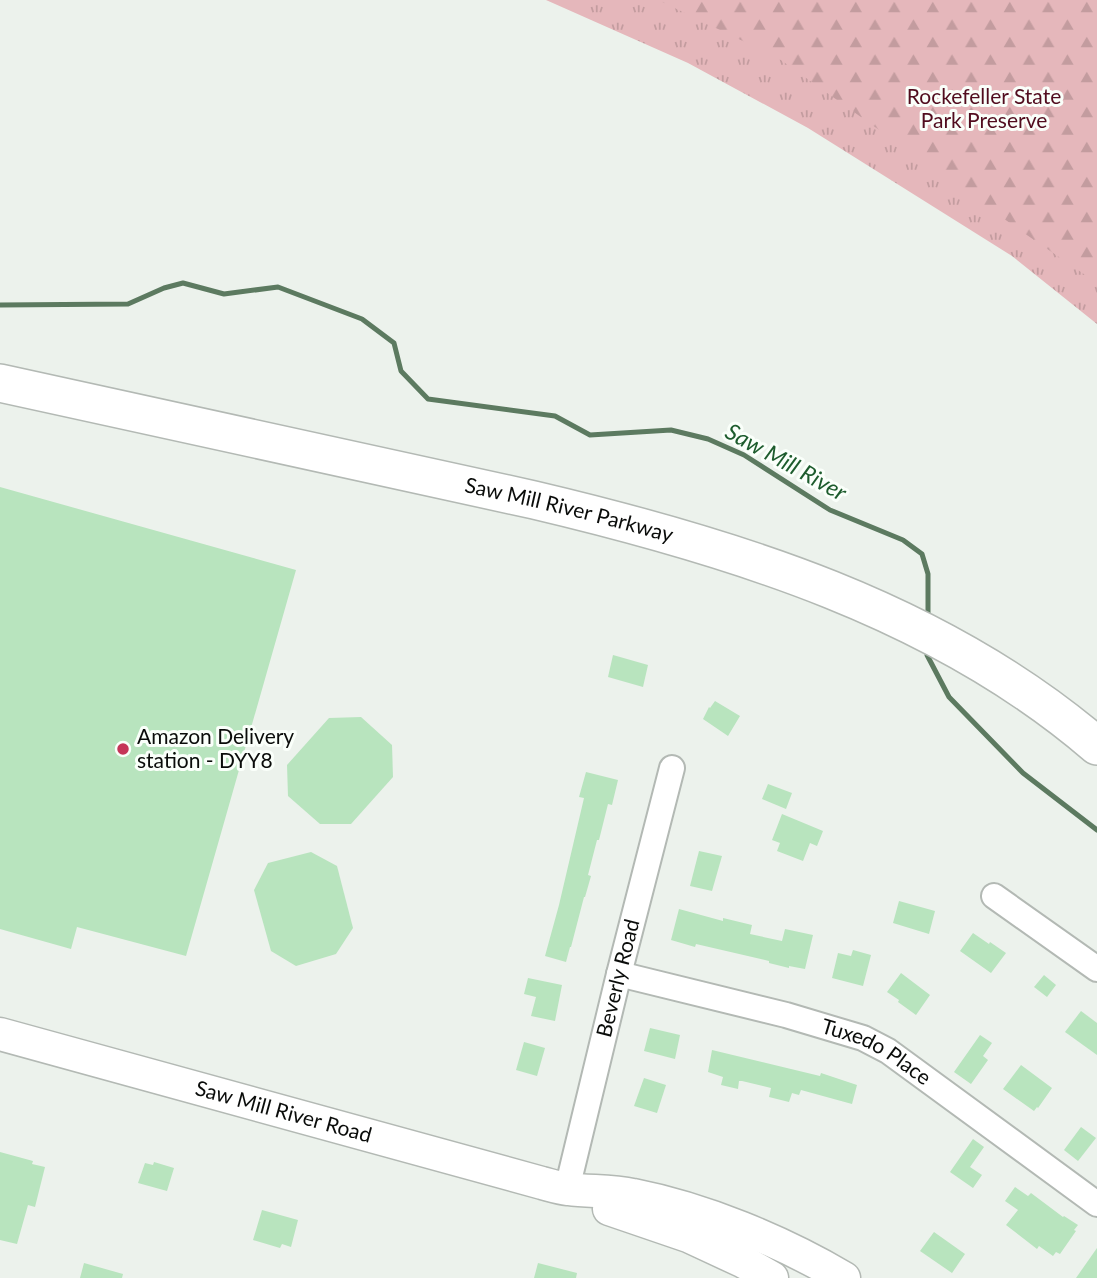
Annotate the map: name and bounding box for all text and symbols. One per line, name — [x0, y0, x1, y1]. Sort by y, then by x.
park label: Rockefeller State Park Preserve — [907, 83, 1061, 132]
water label: Saw Mill River — [721, 416, 853, 506]
street label: Saw Mill River Parkway — [463, 471, 677, 546]
place label: Amazon Delivery station - DYY8 — [137, 723, 294, 772]
marker: Amazon Delivery station - DYY8 — [115, 741, 131, 757]
street label: Beverly Road — [590, 916, 644, 1039]
street label: Tuxedo Place — [819, 1012, 937, 1089]
street label: Saw Mill River Road — [193, 1074, 375, 1147]

